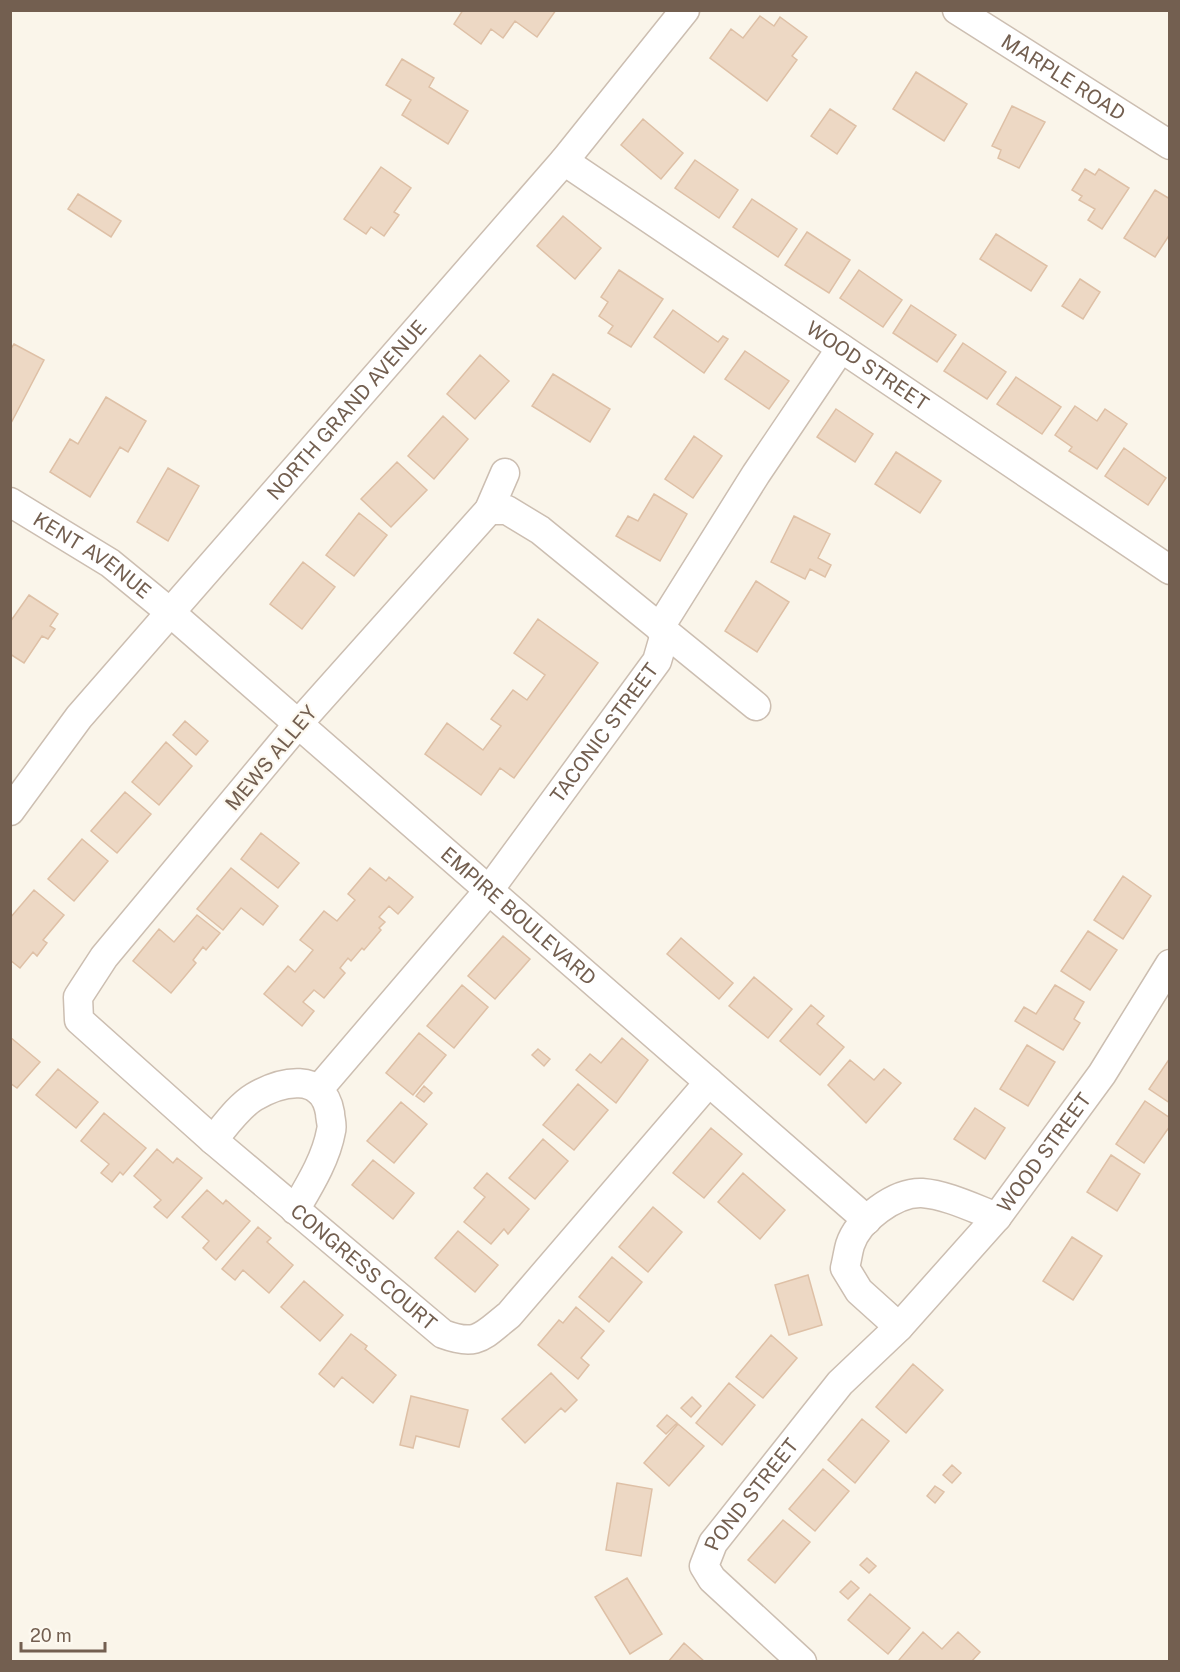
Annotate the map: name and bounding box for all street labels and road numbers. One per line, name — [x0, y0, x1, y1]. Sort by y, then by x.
street label: MARPLE ROAD — [997, 29, 1130, 126]
street label: NORTH GRAND AVENUE — [262, 315, 432, 505]
street label: WOOD STREET — [802, 316, 933, 416]
street label: KENT AVENUE — [29, 507, 156, 604]
street label: TACONIC STREET — [545, 658, 663, 807]
street label: MEWS ALLEY — [220, 701, 322, 815]
street label: EMPIRE BOULEVARD — [436, 842, 601, 990]
street label: WOOD STREET — [992, 1088, 1096, 1217]
street label: CONGRESS COURT — [286, 1199, 442, 1335]
street label: POND STREET — [699, 1434, 803, 1554]

